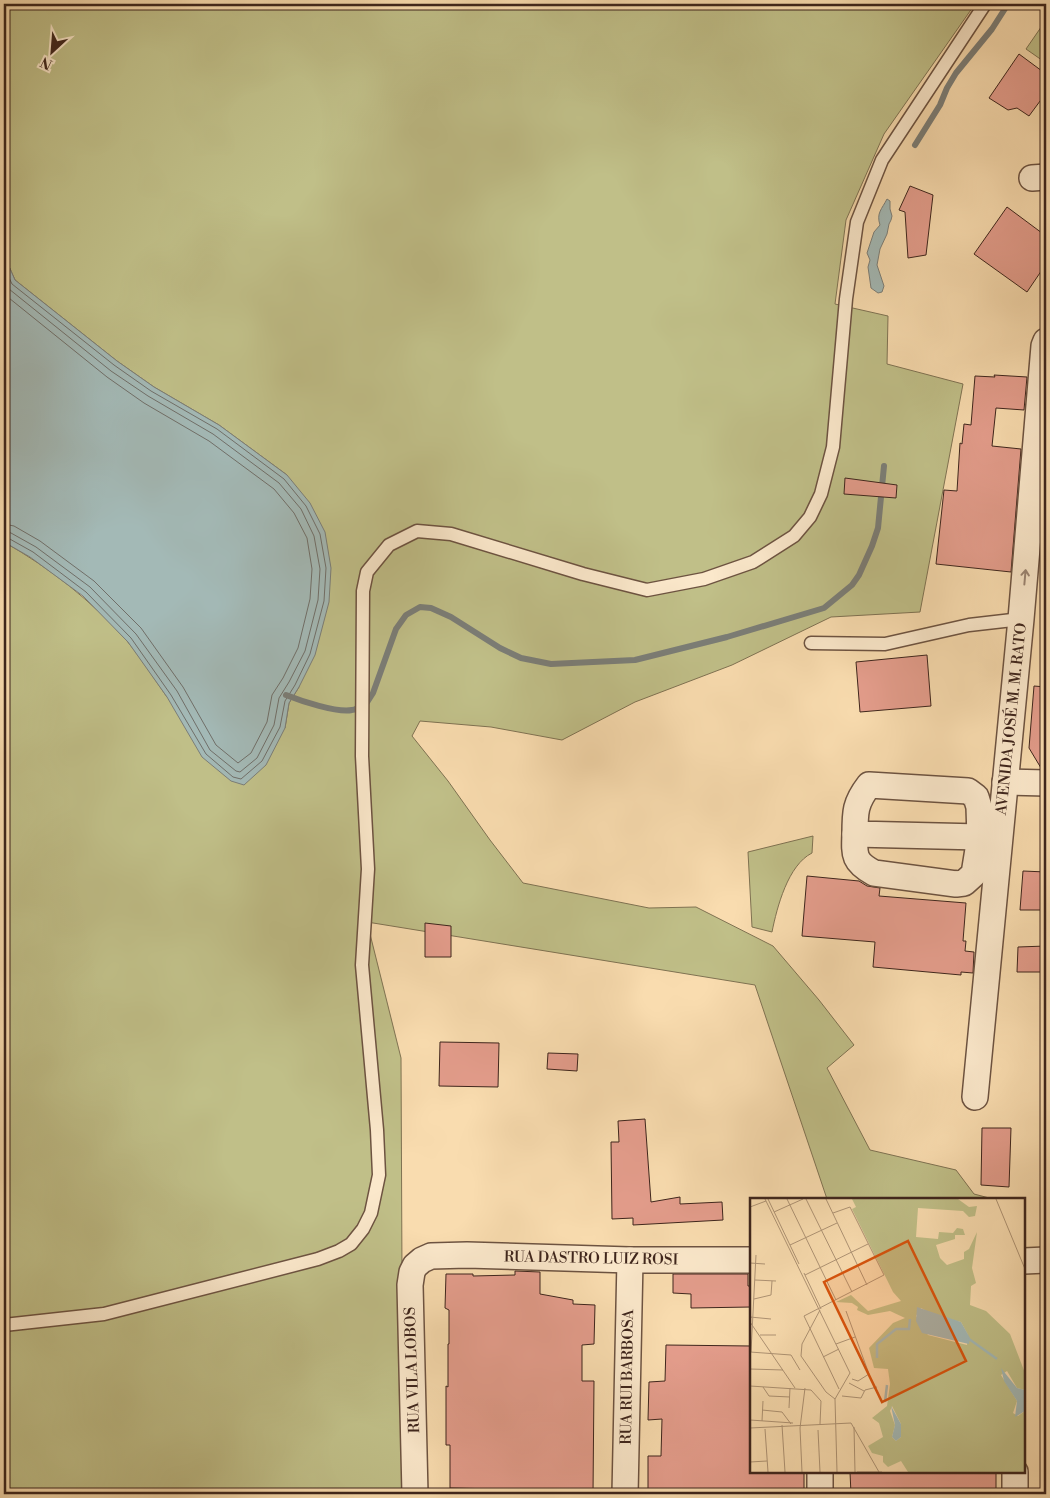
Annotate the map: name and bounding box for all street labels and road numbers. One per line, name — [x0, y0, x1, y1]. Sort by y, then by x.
street label: AVENIDA JOSÉ M. M. RATO — [991, 622, 1031, 817]
street label: RUA DASTRO LUIZ ROSI — [504, 1247, 679, 1270]
street label: RUA VILA LOBOS — [401, 1306, 424, 1433]
street label: RUA RUI BARBOSA — [617, 1308, 638, 1445]

